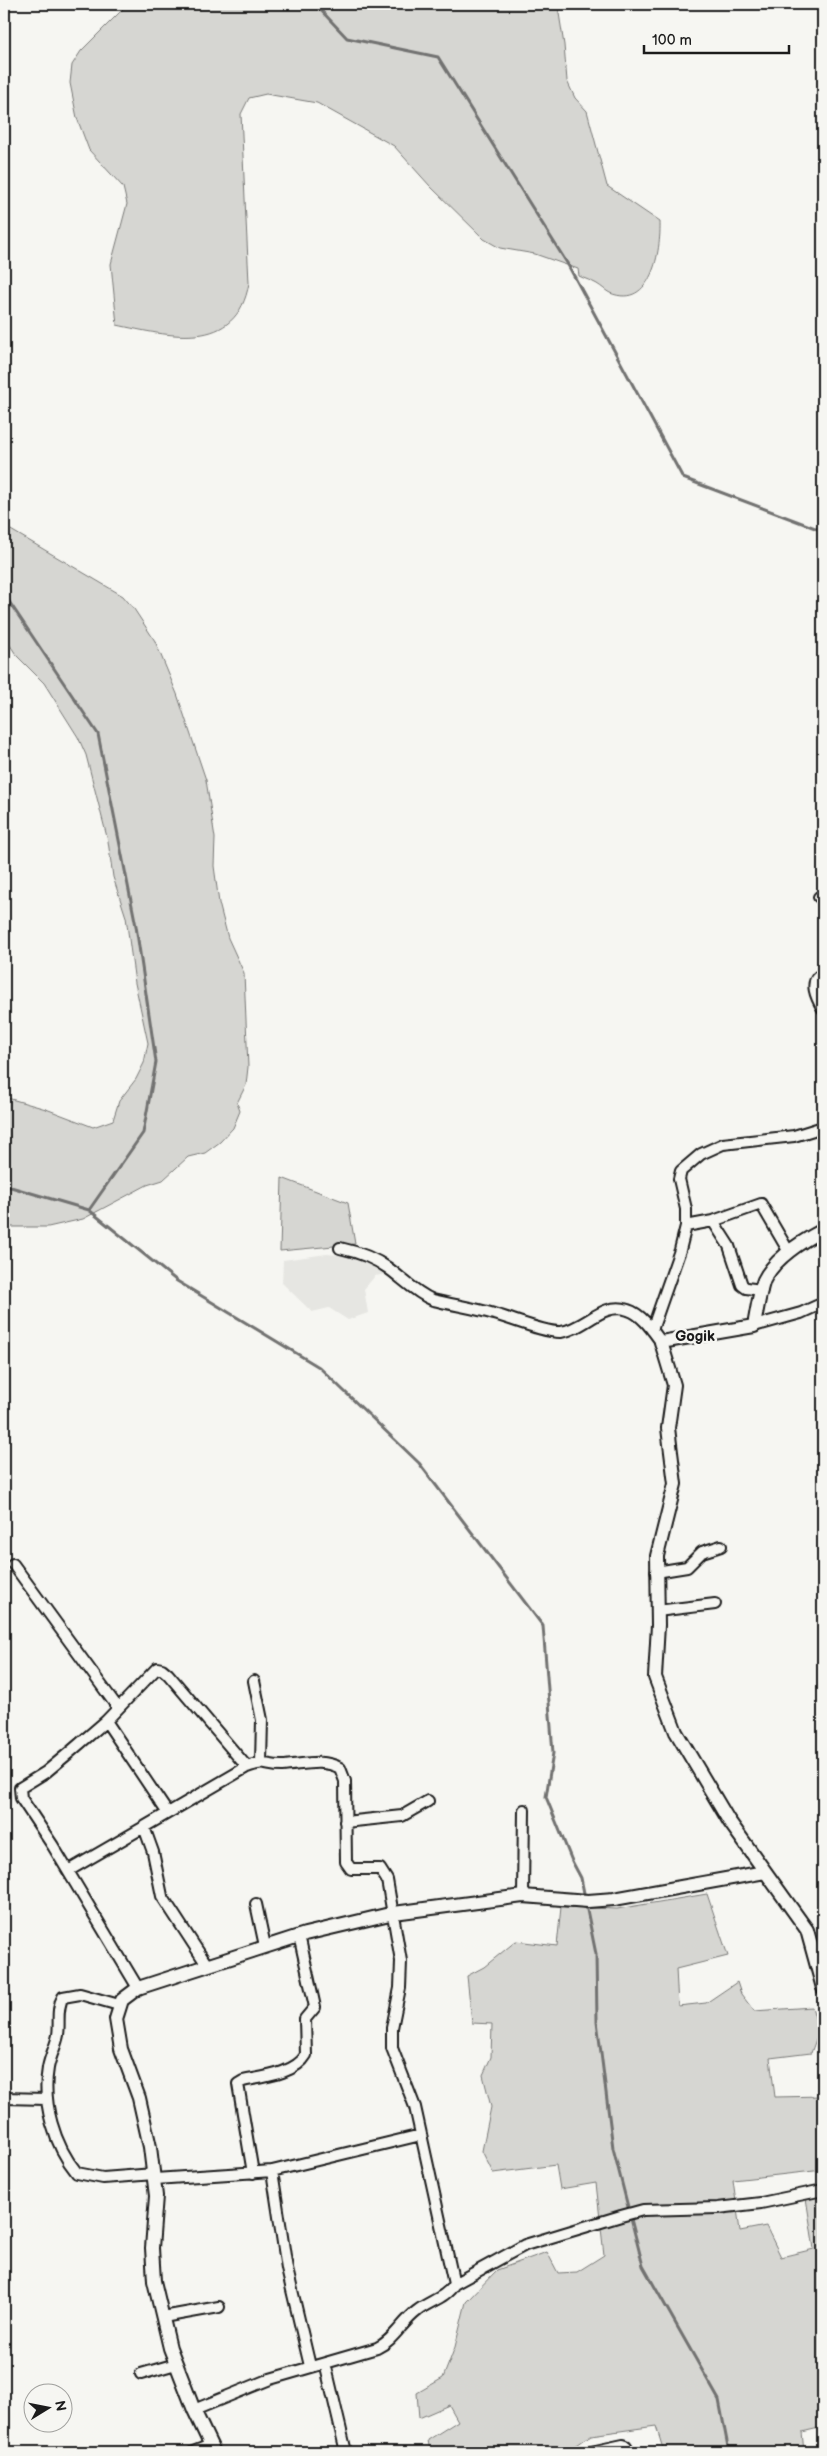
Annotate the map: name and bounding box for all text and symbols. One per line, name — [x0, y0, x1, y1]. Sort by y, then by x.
scale bar — [644, 22, 790, 54]
text: 100 m — [652, 31, 692, 50]
district label: Gogik — [675, 1327, 715, 1346]
north arrow — [22, 2384, 72, 2434]
text: N — [51, 2399, 70, 2412]

